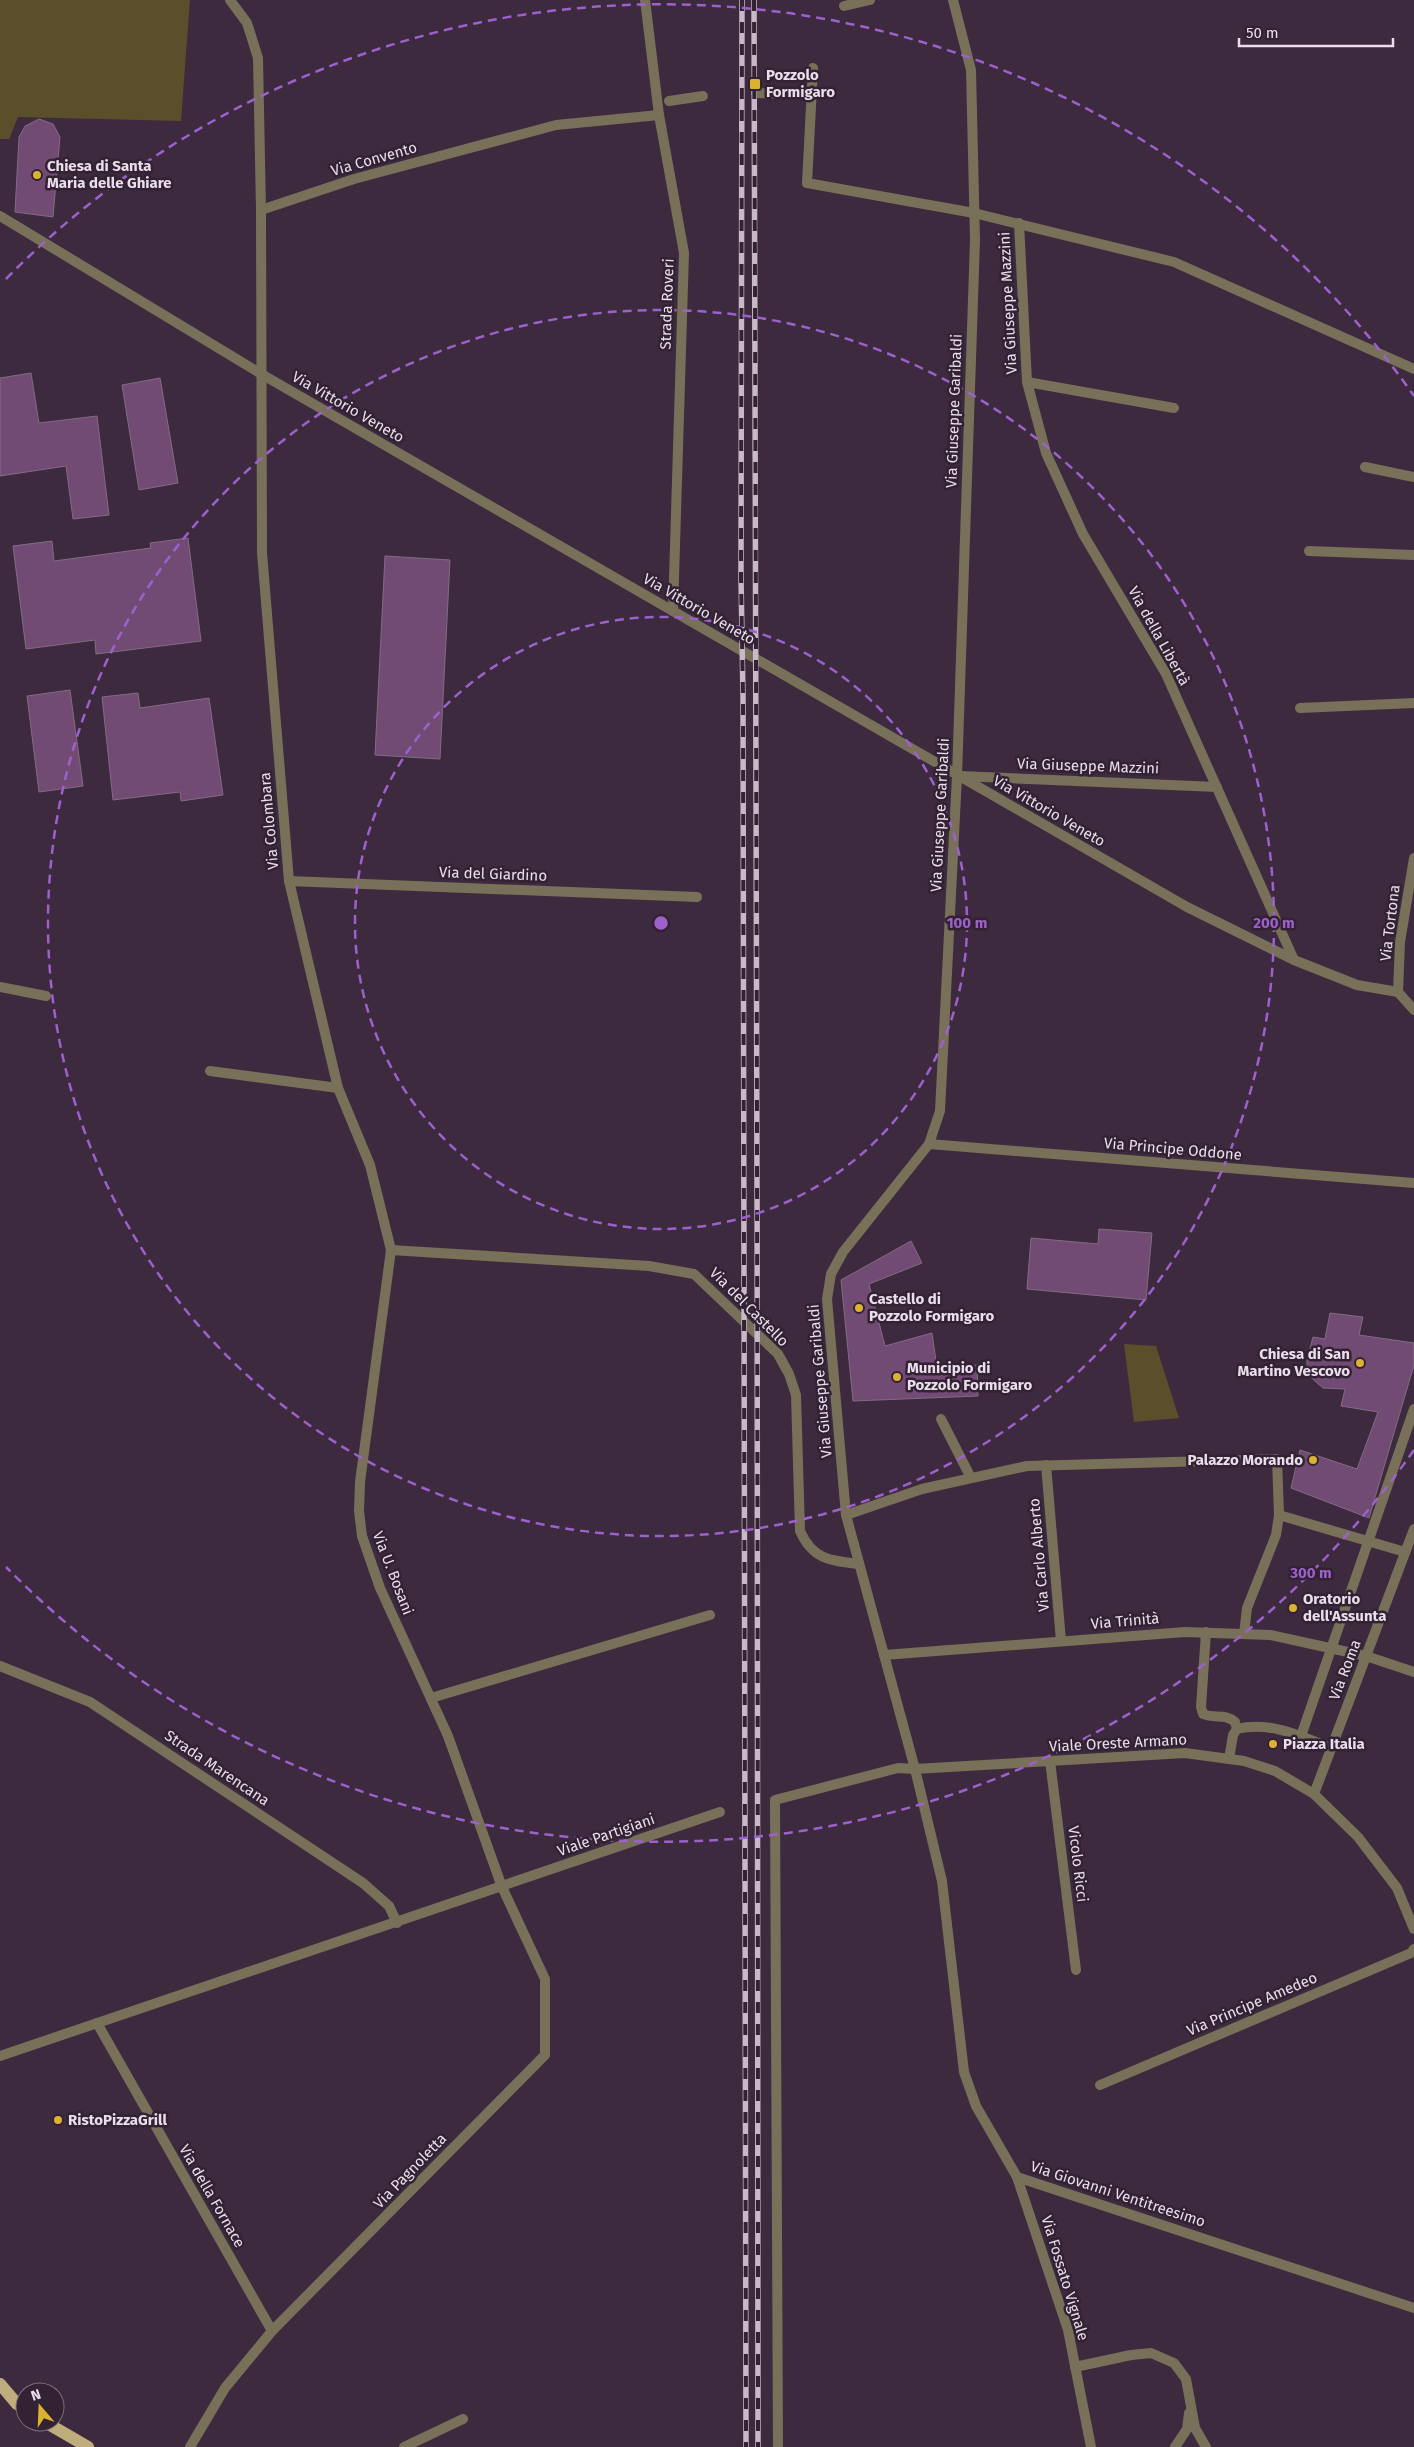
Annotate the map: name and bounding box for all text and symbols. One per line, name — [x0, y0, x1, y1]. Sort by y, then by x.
scale bar — [1239, 15, 1393, 47]
text: 50 m — [1246, 24, 1279, 42]
place label: Pozzolo Formigaro — [766, 66, 835, 101]
marker: Pozzolo Formigaro — [748, 77, 762, 91]
street label: Via Convento — [329, 138, 419, 180]
place label: Chiesa di Santa Maria delle Ghiare — [47, 157, 172, 192]
marker: Chiesa di Santa Maria delle Ghiare — [31, 169, 43, 181]
street label: Via Giuseppe Mazzini — [995, 231, 1021, 375]
street label: Strada Roveri — [656, 258, 678, 350]
street label: Via Giuseppe Garibaldi — [942, 334, 966, 488]
street label: Via Vittorio Veneto — [289, 368, 407, 446]
street label: Via Vittorio Veneto — [640, 570, 758, 648]
street label: Via della Libertà — [1124, 583, 1194, 689]
street label: Via Giuseppe Garibaldi — [927, 738, 953, 892]
street label: Via Giuseppe Mazzini — [1016, 755, 1160, 777]
street label: Via Colombara — [256, 771, 282, 871]
street label: Via Vittorio Veneto — [990, 772, 1108, 850]
street label: Via del Giardino — [439, 863, 547, 885]
street label: Via Tortona — [1376, 884, 1404, 962]
centre of rings — [652, 914, 670, 932]
text: 100 m — [947, 914, 987, 932]
text: 200 m — [1253, 914, 1295, 932]
street label: Via Principe Oddone — [1103, 1134, 1243, 1164]
street label: Via del Castello — [706, 1264, 792, 1350]
place label: Castello di Pozzolo Formigaro — [869, 1290, 994, 1325]
marker: Castello di Pozzolo Formigaro — [853, 1302, 865, 1314]
street label: Via Giuseppe Garibaldi — [804, 1303, 836, 1459]
place label: Chiesa di San Martino Vescovo — [1237, 1345, 1350, 1380]
marker: Chiesa di San Martino Vescovo — [1354, 1357, 1366, 1369]
place label: Municipio di Pozzolo Formigaro — [907, 1359, 1032, 1394]
marker: Municipio di Pozzolo Formigaro — [891, 1371, 903, 1383]
place label: Palazzo Morando — [1187, 1451, 1303, 1469]
marker: Palazzo Morando — [1307, 1454, 1319, 1466]
street label: Via Carlo Alberto — [1025, 1498, 1053, 1612]
street label: Via U. Bosani — [369, 1529, 417, 1617]
text: 300 m — [1289, 1564, 1332, 1582]
place label: Oratorio dell'Assunta — [1303, 1590, 1386, 1625]
marker: Oratorio dell'Assunta — [1287, 1602, 1299, 1614]
street label: Via Trinità — [1090, 1609, 1160, 1633]
street label: Via Roma — [1325, 1637, 1365, 1703]
street label: Strada Marencana — [161, 1726, 273, 1810]
street label: Viale Oreste Armano — [1048, 1730, 1188, 1756]
place label: Piazza Italia — [1283, 1735, 1365, 1753]
marker: Piazza Italia — [1267, 1738, 1279, 1750]
street label: Viale Partigiani — [555, 1810, 657, 1860]
street label: Vicolo Ricci — [1064, 1825, 1092, 1903]
street label: Via Principe Amedeo — [1184, 1968, 1320, 2040]
place label: RistoPizzaGrill — [68, 2111, 167, 2129]
marker: RistoPizzaGrill — [52, 2114, 64, 2126]
street label: Via Pagnoletta — [370, 2130, 450, 2212]
street label: Via della Fornace — [175, 2141, 249, 2251]
street label: Via Giovanni Ventitreesimo — [1028, 2157, 1208, 2231]
street label: Via Fossato Vignale — [1037, 2213, 1093, 2343]
north arrow — [15, 2382, 65, 2432]
text: N — [29, 2386, 43, 2405]

